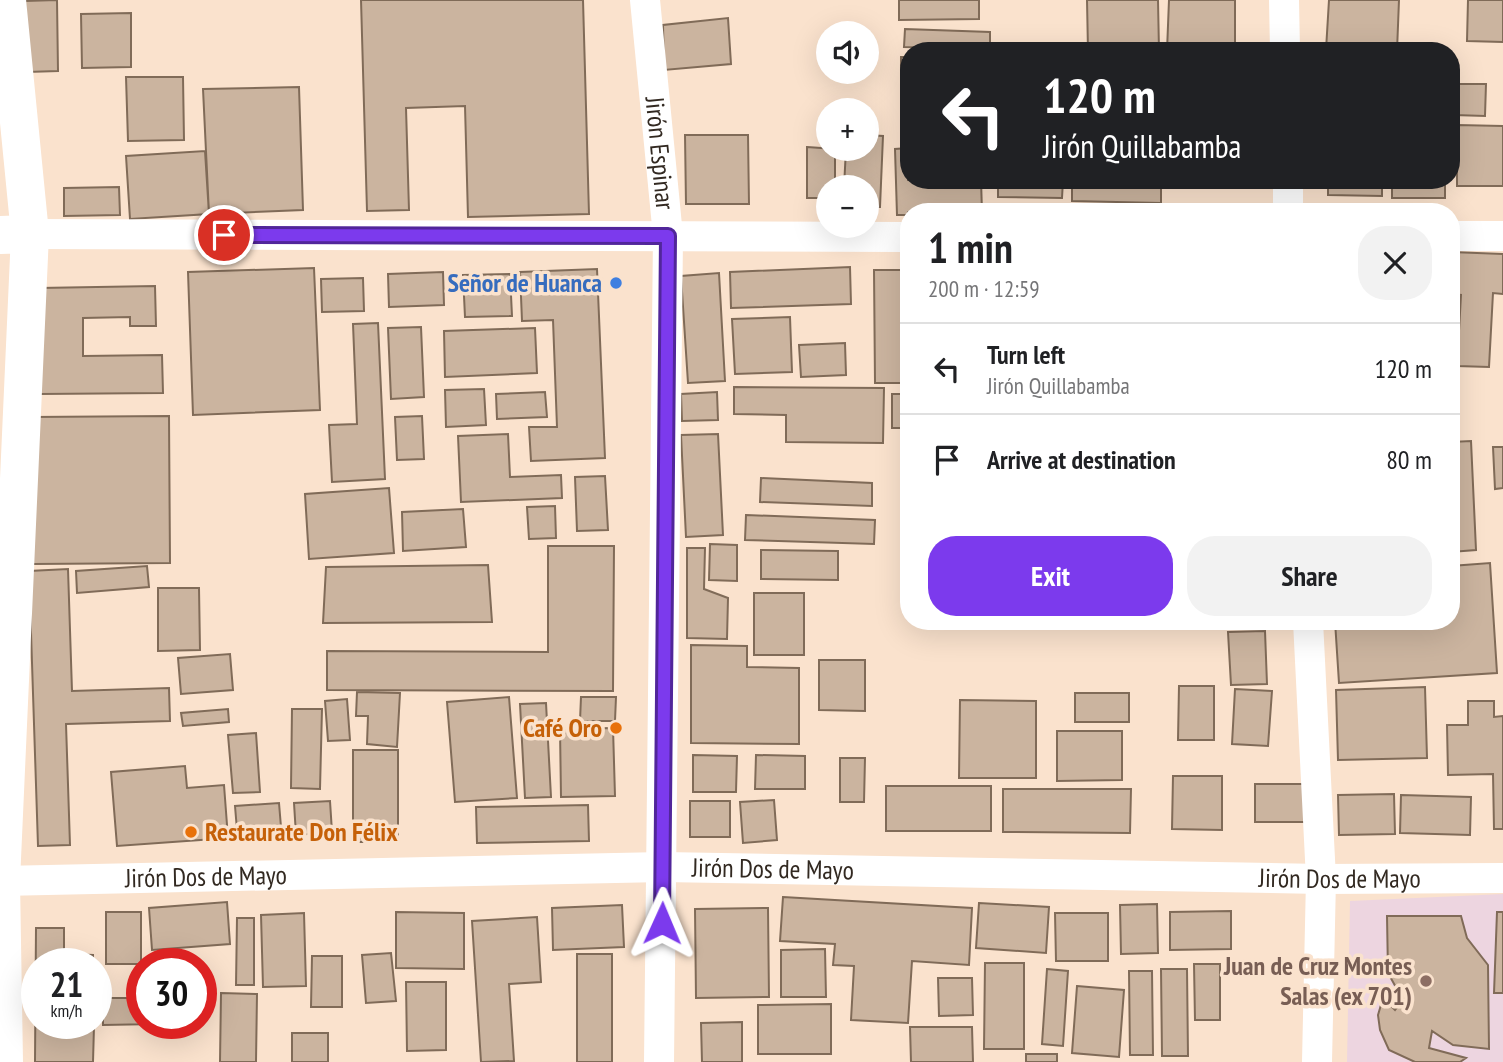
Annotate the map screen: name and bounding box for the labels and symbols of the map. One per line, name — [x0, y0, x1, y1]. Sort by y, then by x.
street label: Jirón Espinar — [638, 94, 682, 211]
pin — [194, 205, 254, 265]
place label: Señor de Huanca — [448, 266, 602, 299]
marker: Señor de Huanca — [608, 275, 624, 291]
place label: Café Oro — [523, 711, 602, 744]
marker: Café Oro — [608, 720, 624, 736]
place label: Restaurate Don Félix — [205, 815, 398, 848]
marker: Restaurate Don Félix — [183, 824, 199, 840]
street label: Jirón Dos de Mayo — [691, 851, 854, 886]
street label: Jirón Dos de Mayo — [124, 858, 287, 894]
street label: Jirón Dos de Mayo — [1257, 861, 1421, 895]
position arrow — [625, 886, 699, 960]
speed limit sign: 30 — [126, 948, 217, 1039]
place label: Juan de Cruz Montes Salas (ex 701) — [1223, 949, 1412, 1012]
marker: Juan de Cruz Montes Salas (ex 701) — [1418, 973, 1434, 989]

